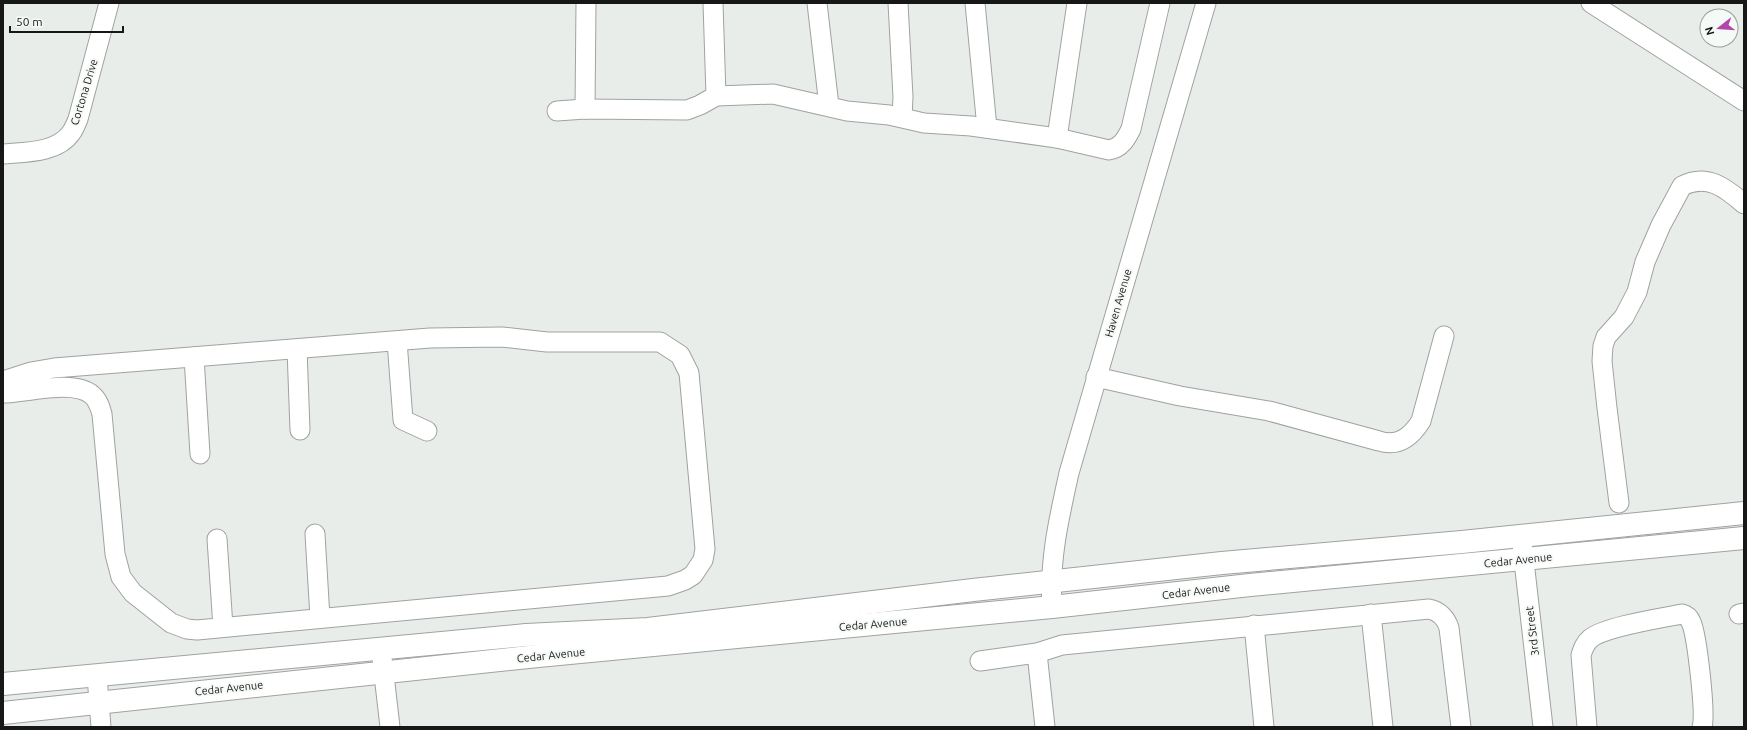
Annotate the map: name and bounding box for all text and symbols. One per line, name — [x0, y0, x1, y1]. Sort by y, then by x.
scale bar — [10, 8, 123, 34]
north arrow — [1699, 8, 1739, 48]
text: 50 m — [16, 15, 43, 28]
text: N — [1702, 25, 1716, 37]
street label: Cortona Drive — [68, 57, 100, 127]
street label: Haven Avenue — [1103, 267, 1133, 339]
street label: Cedar Avenue — [1483, 550, 1553, 570]
street label: Cedar Avenue — [1161, 581, 1231, 601]
street label: 3rd Street — [1523, 605, 1541, 657]
street label: Cedar Avenue — [838, 615, 908, 633]
street label: Cedar Avenue — [516, 645, 586, 665]
street label: Cedar Avenue — [194, 678, 264, 698]

